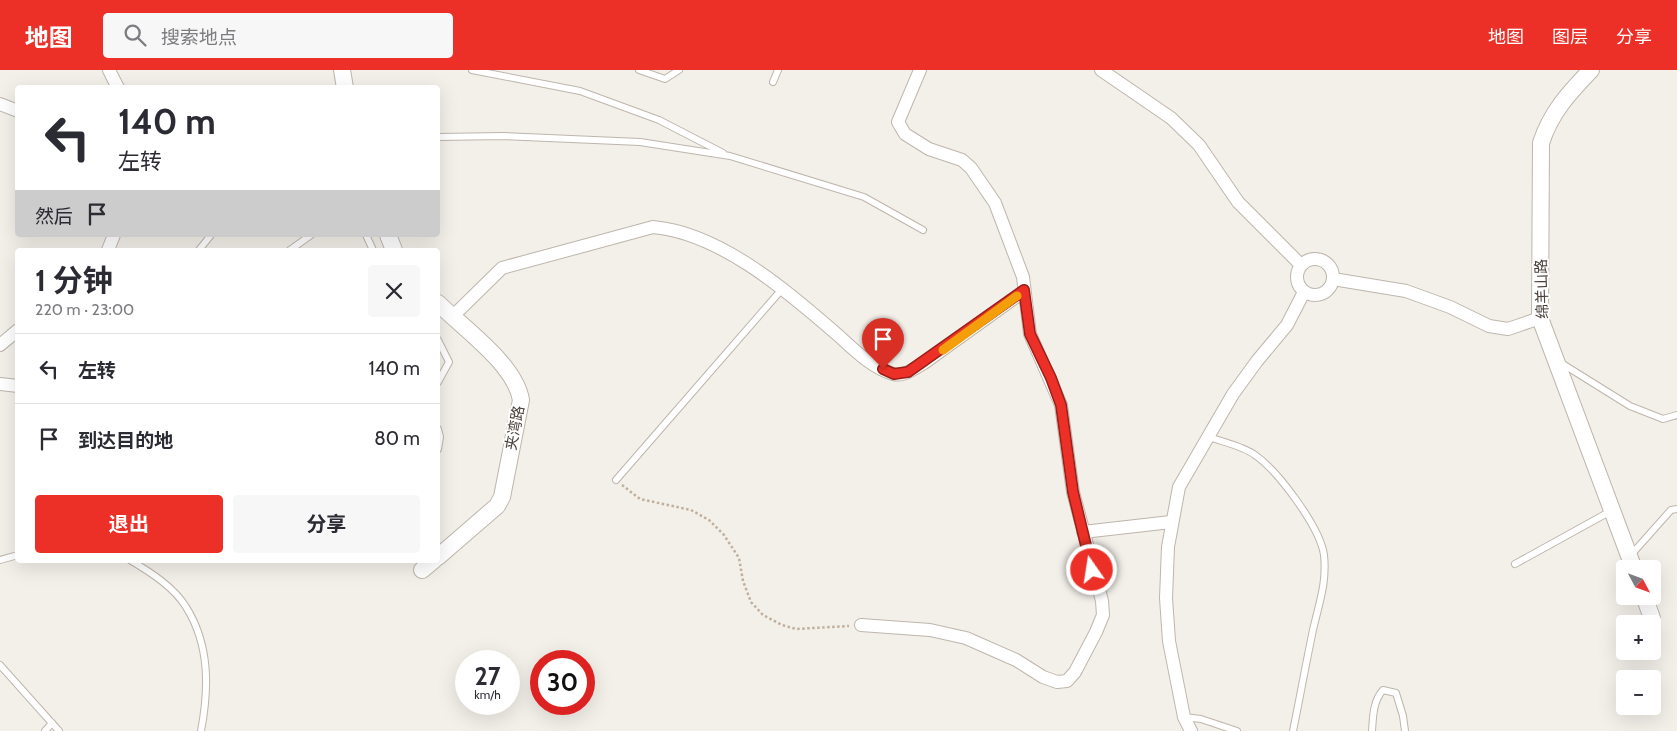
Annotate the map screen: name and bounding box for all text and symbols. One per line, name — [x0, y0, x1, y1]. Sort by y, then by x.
search box — [103, 13, 453, 58]
icon: search — [121, 21, 149, 49]
text: 地图 — [25, 23, 73, 52]
text: 搜索地点 — [161, 26, 237, 49]
text: 地图 — [1488, 26, 1524, 48]
text: 图层 — [1552, 26, 1588, 48]
text: 分享 — [1616, 26, 1652, 48]
text: 140 m — [118, 100, 216, 143]
icon: left — [35, 105, 100, 170]
text: 左转 — [118, 148, 162, 175]
icon: arrive — [83, 200, 111, 228]
text: 然后 — [35, 205, 73, 228]
street label: 绵羊山路 — [1532, 259, 1552, 319]
text: 1 分钟 — [35, 262, 113, 299]
button: close — [368, 265, 420, 317]
text: 220 m · 23:00 — [35, 300, 134, 319]
pin — [862, 318, 904, 369]
icon: arrive — [869, 325, 897, 353]
icon: left — [35, 355, 63, 383]
text: 140 m — [369, 357, 420, 380]
text: 左转 — [78, 359, 116, 382]
street label: 夹湾路 — [502, 404, 528, 452]
icon: arrive — [35, 425, 63, 453]
text: 80 m — [374, 427, 420, 450]
text: 到达目的地 — [78, 429, 173, 452]
button: 退出 — [35, 495, 223, 553]
button: 分享 — [233, 495, 420, 553]
position arrow — [1065, 543, 1117, 595]
north arrow — [1616, 560, 1661, 605]
map controls — [1616, 560, 1661, 715]
button: + — [1616, 615, 1661, 660]
speed limit sign: 30 — [530, 650, 595, 715]
text: 27 — [475, 661, 500, 691]
button: − — [1616, 670, 1661, 715]
text: km/h — [474, 687, 501, 702]

